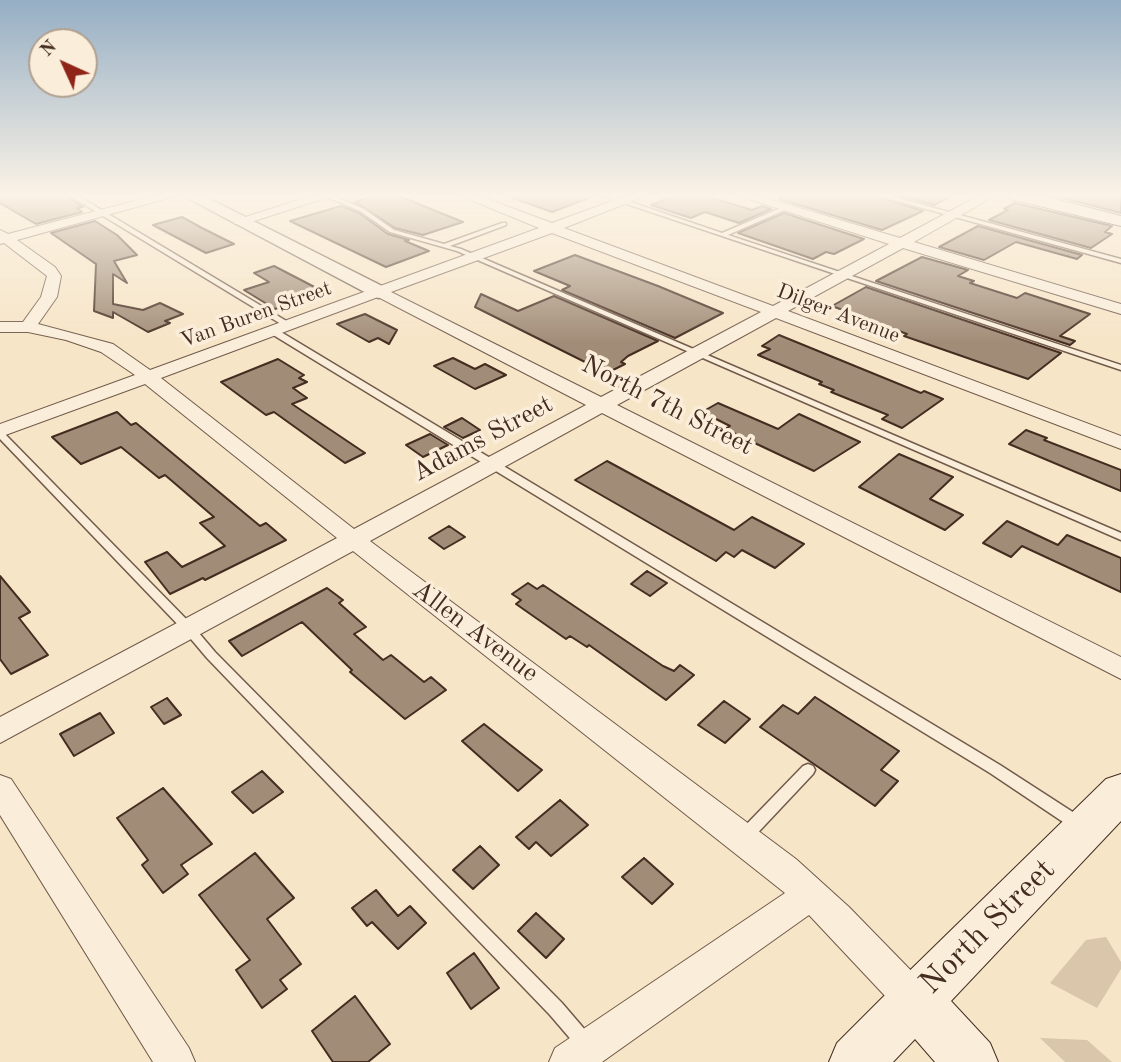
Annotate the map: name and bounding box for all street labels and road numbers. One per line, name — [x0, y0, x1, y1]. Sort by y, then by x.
street label: Van Buren Street — [177, 276, 335, 354]
street label: Dilger Avenue — [773, 279, 903, 349]
street label: North 7th Street — [576, 349, 758, 463]
street label: Adams Street — [408, 389, 558, 489]
street label: Allen Avenue — [406, 574, 544, 690]
street label: North Street — [912, 851, 1064, 1003]

